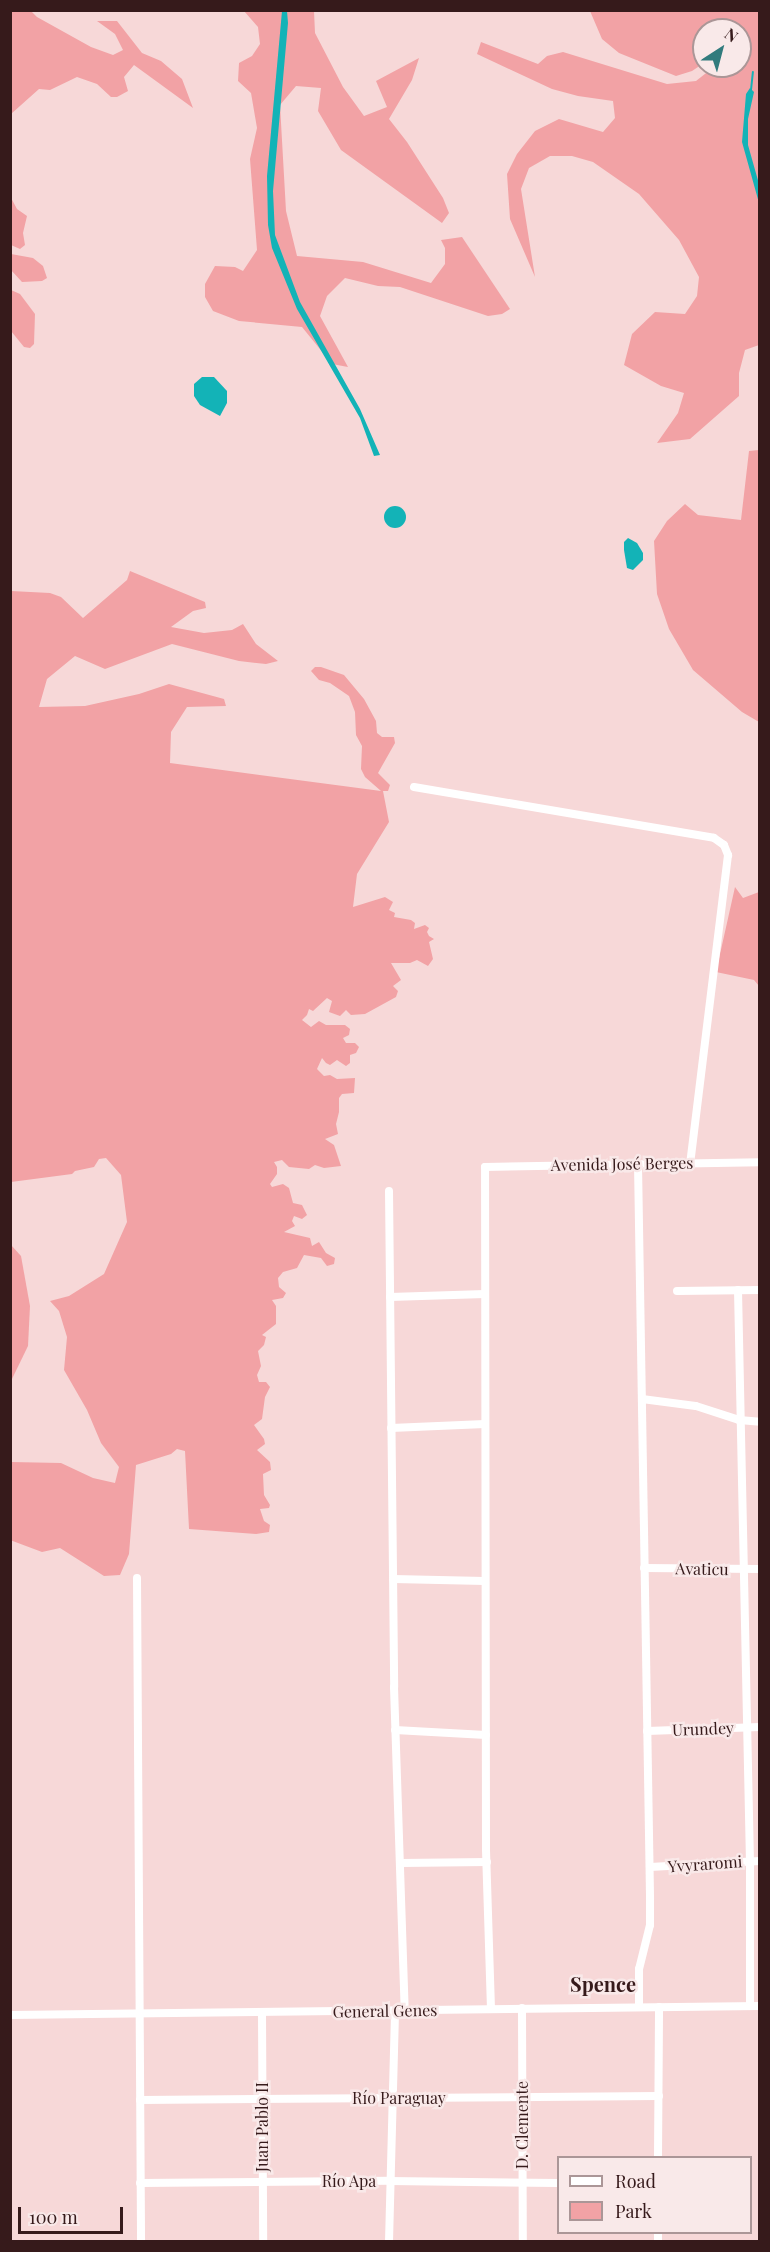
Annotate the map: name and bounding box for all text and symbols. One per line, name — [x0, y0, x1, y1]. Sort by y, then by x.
north arrow — [692, 18, 752, 78]
text: N — [721, 23, 743, 47]
street label: Avenida José Berges — [550, 1153, 694, 1175]
street label: Avaticu — [675, 1559, 729, 1579]
street label: Urundey — [672, 1718, 734, 1740]
street label: Yvyraromi — [667, 1852, 743, 1876]
district label: Spence — [570, 1971, 636, 1995]
street label: General Genes — [332, 2000, 438, 2022]
street label: D. Clemente — [512, 2081, 532, 2169]
street label: Juan Pablo II — [252, 2082, 272, 2172]
street label: Río Paraguay — [352, 2088, 446, 2108]
legend — [557, 2156, 752, 2234]
text: Road — [615, 2169, 656, 2193]
street label: Río Apa — [321, 2171, 377, 2191]
scale bar — [21, 2195, 126, 2233]
text: Park — [615, 2199, 652, 2223]
text: 100 m — [29, 2205, 78, 2229]

